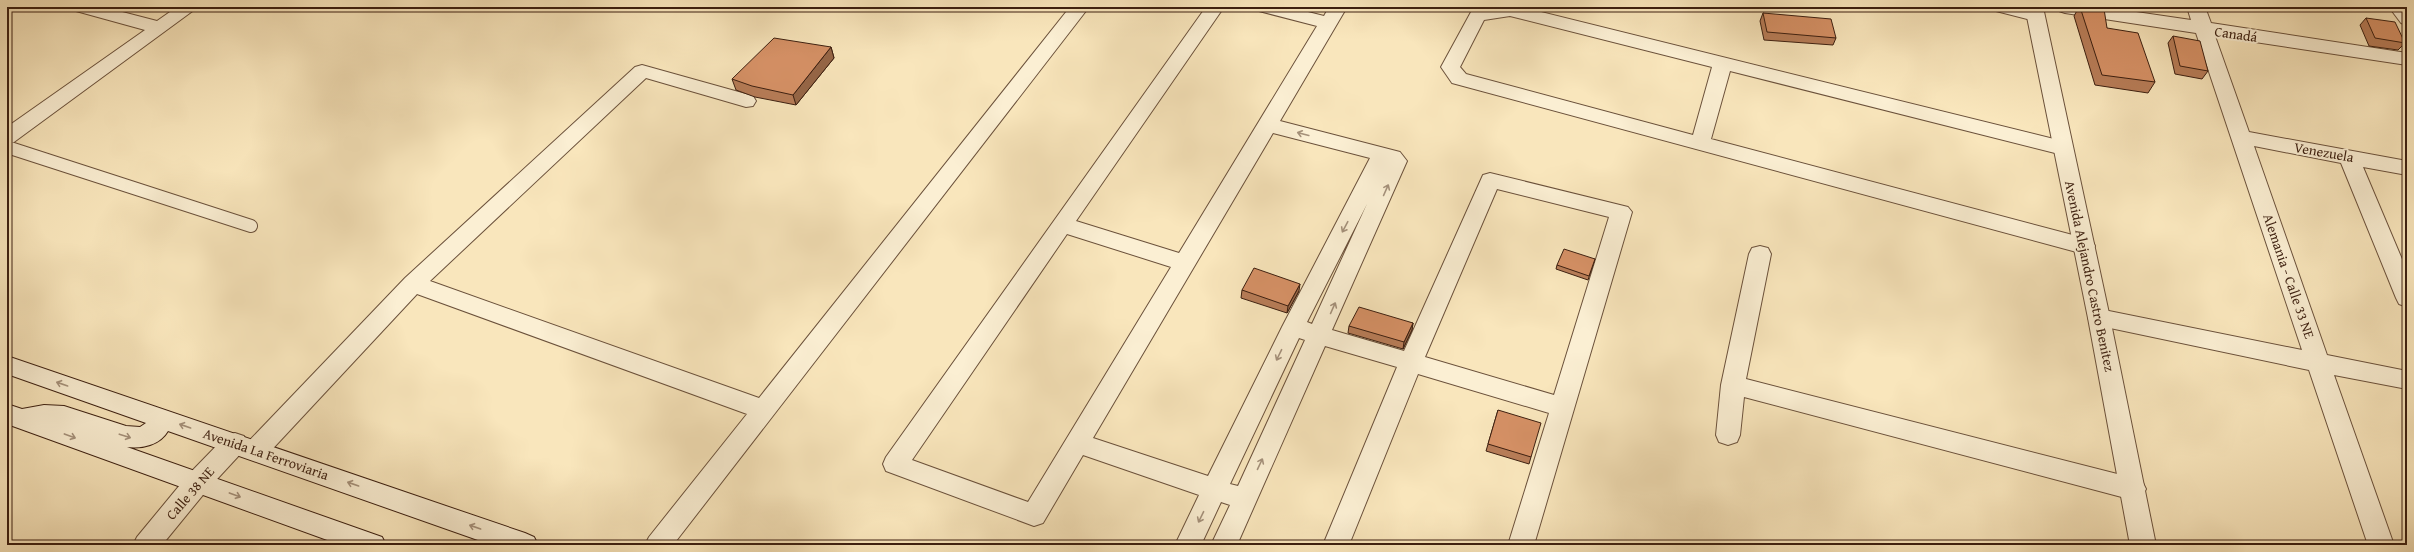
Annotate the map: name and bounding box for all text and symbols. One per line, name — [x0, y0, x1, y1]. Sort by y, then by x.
street label: Canadá — [2213, 21, 2259, 47]
one-way arrow — [1297, 130, 1310, 137]
street label: Venezuela — [2293, 137, 2356, 167]
street label: Avenida Alejandro Castro Benitez — [2060, 179, 2120, 373]
one-way arrow — [1383, 184, 1390, 196]
street label: Alemania - Calle 33 NE — [2258, 211, 2320, 341]
one-way arrow — [1341, 220, 1348, 232]
one-way arrow — [1329, 303, 1337, 315]
one-way arrow — [1275, 348, 1282, 360]
one-way arrow — [56, 380, 69, 387]
one-way arrow — [179, 422, 192, 429]
street label: Avenida La Ferroviaria — [201, 423, 332, 485]
one-way arrow — [64, 433, 76, 441]
one-way arrow — [118, 433, 131, 440]
one-way arrow — [1257, 458, 1264, 470]
street label: Calle 38 NE — [161, 462, 219, 524]
one-way arrow — [347, 480, 359, 488]
one-way arrow — [228, 492, 240, 500]
one-way arrow — [1197, 511, 1204, 523]
one-way arrow — [470, 523, 482, 531]

